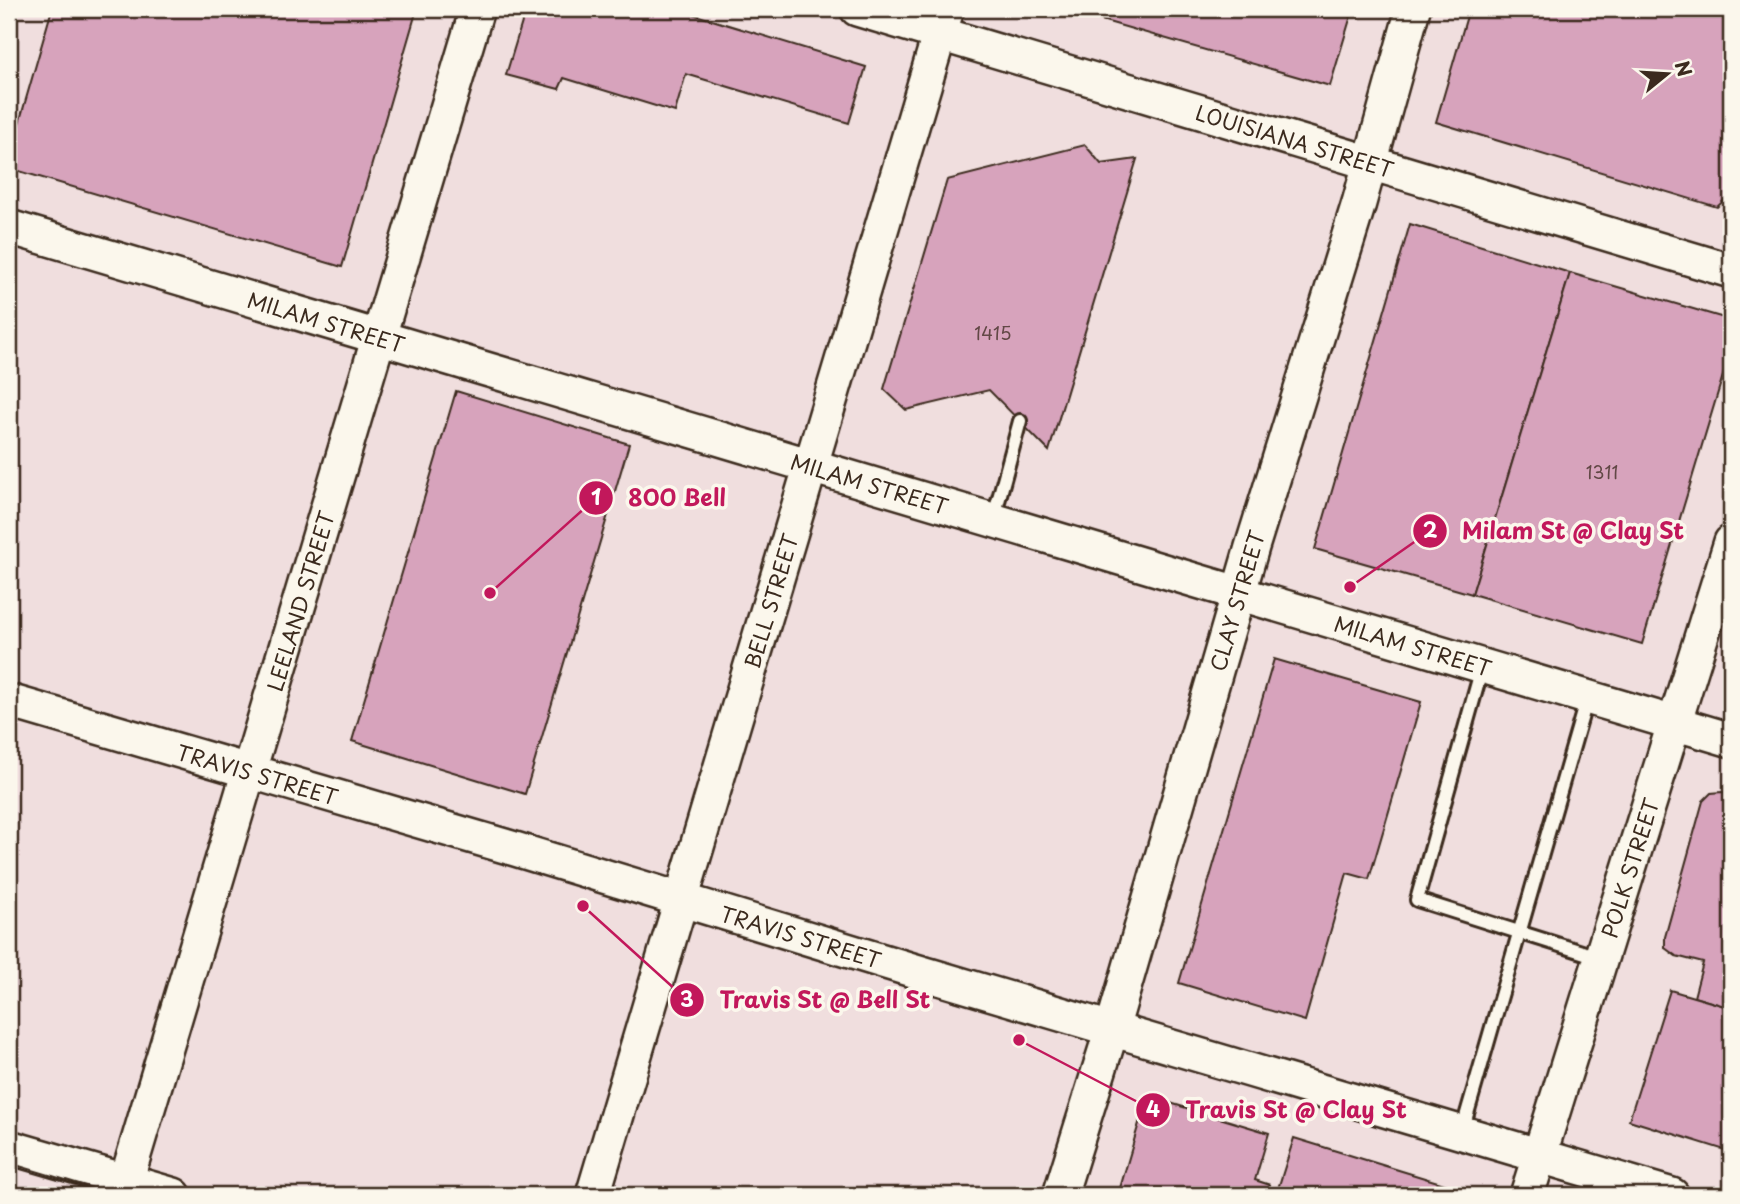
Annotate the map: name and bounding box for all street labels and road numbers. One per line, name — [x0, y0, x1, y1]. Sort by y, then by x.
street label: LOUISIANA STREET — [1192, 95, 1398, 185]
street label: MILAM STREET — [244, 283, 409, 360]
street label: MILAM STREET — [787, 445, 953, 522]
street label: LEELAND STREET — [258, 507, 342, 695]
street label: CLAY STREET — [1201, 526, 1272, 675]
street label: BELL STREET — [735, 529, 806, 672]
street label: MILAM STREET — [1330, 607, 1496, 684]
street label: TRAVIS STREET — [173, 735, 342, 813]
street label: POLK STREET — [1592, 793, 1666, 941]
street label: TRAVIS STREET — [717, 897, 886, 976]

